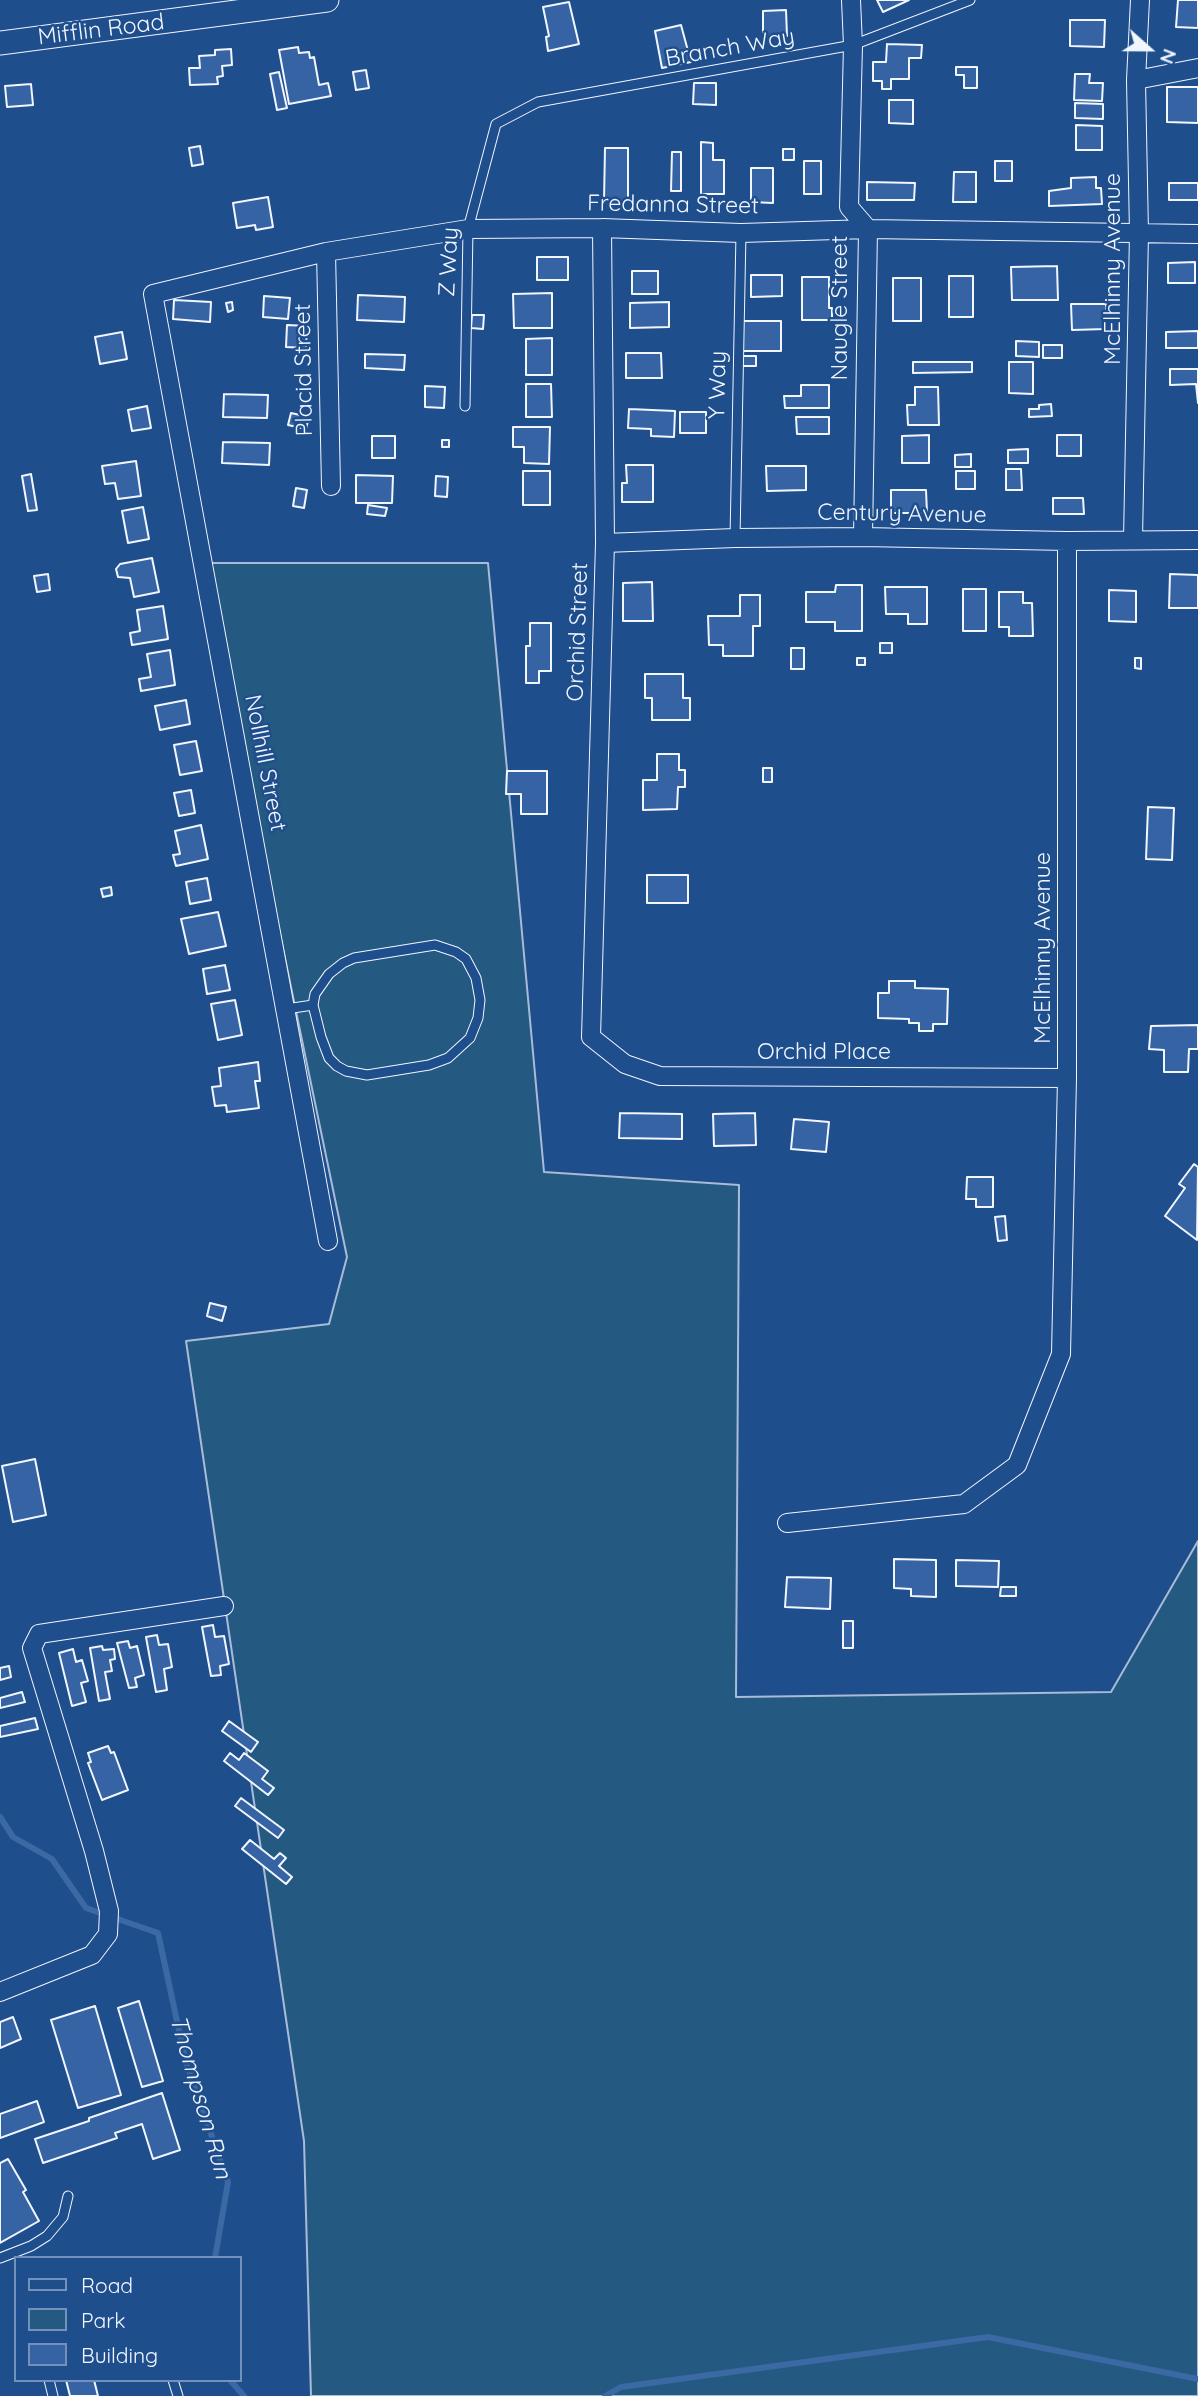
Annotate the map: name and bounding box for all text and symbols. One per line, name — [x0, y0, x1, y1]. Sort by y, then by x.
street label: Mifflin Road — [36, 9, 166, 51]
north arrow — [1114, 14, 1184, 84]
street label: Branch Way — [663, 23, 797, 73]
text: N — [1155, 46, 1182, 67]
street label: McElhinny Avenue — [1099, 173, 1127, 365]
street label: Fredanna Street — [587, 190, 759, 220]
street label: Z Way — [433, 226, 465, 298]
street label: Naugle Street — [826, 236, 854, 380]
street label: Placid Street — [289, 303, 319, 437]
street label: Y Way — [704, 351, 732, 419]
street label: Century Avenue — [817, 499, 987, 529]
street label: Orchid Street — [562, 562, 594, 702]
street label: Nollhill Street — [238, 692, 292, 834]
street label: McElhinny Avenue — [1029, 852, 1057, 1044]
street label: Orchid Place — [757, 1038, 891, 1066]
water label: Thompson Run — [163, 2012, 237, 2182]
legend — [14, 2256, 242, 2382]
text: Road — [81, 2272, 133, 2298]
text: Park — [81, 2307, 125, 2333]
text: Building — [81, 2342, 158, 2368]

